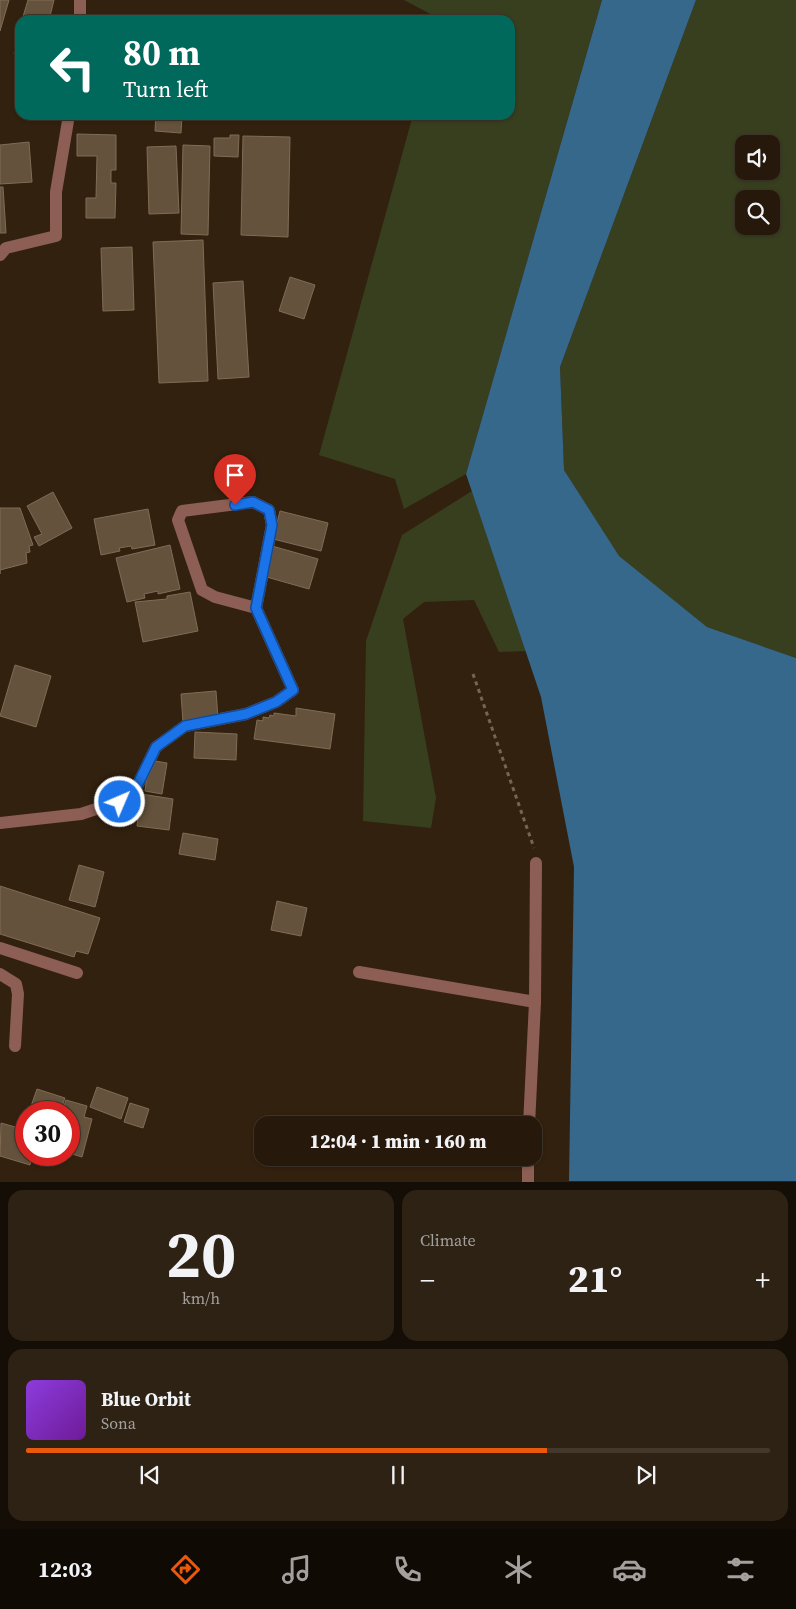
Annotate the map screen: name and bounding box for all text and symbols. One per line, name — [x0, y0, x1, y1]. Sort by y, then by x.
text: 80 m — [123, 29, 200, 77]
icon: left — [40, 35, 105, 100]
text: Turn left — [123, 74, 208, 104]
map controls — [735, 135, 780, 235]
button: sound — [735, 135, 780, 180]
button: search — [735, 190, 780, 235]
pin — [214, 454, 256, 505]
icon: arrive — [221, 461, 249, 489]
position arrow — [93, 775, 145, 827]
speed limit sign: 30 — [15, 1101, 80, 1166]
text: 12:04 · 1 min · 160 m — [309, 1128, 487, 1154]
text: 20 — [166, 1210, 236, 1299]
text: Climate — [420, 1229, 476, 1251]
text: 21° — [568, 1253, 622, 1305]
text: − — [420, 1261, 435, 1299]
text: + — [755, 1261, 770, 1299]
text: km/h — [182, 1287, 220, 1309]
text: Blue Orbit — [101, 1386, 191, 1412]
text: Sona — [101, 1412, 136, 1434]
icon: previous — [136, 1461, 164, 1489]
icon: pause — [384, 1461, 412, 1489]
icon: next — [632, 1461, 660, 1489]
icon: directions — [168, 1552, 203, 1587]
icon: music — [279, 1552, 314, 1587]
icon: phone — [390, 1552, 425, 1587]
icon: climate — [501, 1552, 536, 1587]
icon: car — [612, 1552, 647, 1587]
icon: filters — [723, 1552, 758, 1587]
text: 12:03 — [38, 1554, 92, 1584]

